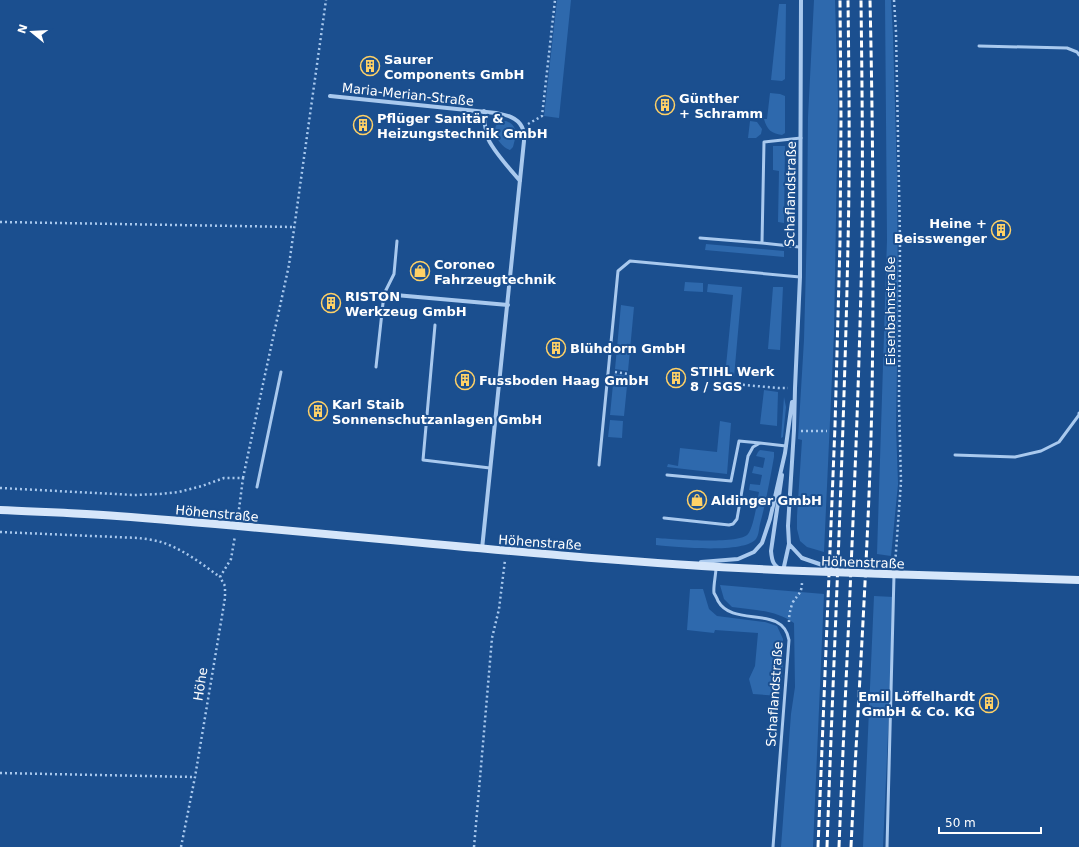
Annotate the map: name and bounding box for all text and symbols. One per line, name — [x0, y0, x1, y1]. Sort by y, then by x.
north arrow — [12, 12, 52, 52]
text: N — [15, 23, 31, 35]
place label: Saurer Components GmbH — [384, 52, 524, 82]
building icon: Saurer Components GmbH — [359, 55, 381, 77]
street label: Maria-Merian-Straße — [341, 80, 475, 109]
place label: Günther + Schramm — [679, 91, 763, 121]
building icon: Günther + Schramm — [654, 94, 676, 116]
place label: Pflüger Sanitär & Heizungstechnik GmbH — [377, 111, 548, 141]
building icon: Pflüger Sanitär & Heizungstechnik GmbH — [352, 114, 374, 136]
street label: Schaflandstraße — [782, 141, 799, 247]
place label: Heine + Beisswenger — [894, 216, 988, 246]
building icon: Heine + Beisswenger — [990, 219, 1012, 241]
place label: Coroneo Fahrzeugtechnik — [434, 257, 556, 287]
street label: Eisenbahnstraße — [883, 257, 898, 365]
shop icon: Coroneo Fahrzeugtechnik — [409, 260, 431, 282]
place label: RISTON Werkzeug GmbH — [345, 289, 467, 319]
building icon: RISTON Werkzeug GmbH — [320, 292, 342, 314]
building icon: Blühdorn GmbH — [545, 337, 567, 359]
place label: Blühdorn GmbH — [570, 341, 686, 356]
place label: STIHL Werk 8 / SGS — [690, 364, 775, 394]
building icon: STIHL Werk 8 / SGS — [665, 367, 687, 389]
building icon: Fussboden Haag GmbH — [454, 369, 476, 391]
place label: Fussboden Haag GmbH — [479, 373, 649, 388]
place label: Karl Staib Sonnenschutzanlagen GmbH — [332, 397, 542, 427]
building icon: Karl Staib Sonnenschutzanlagen GmbH — [307, 400, 329, 422]
shop icon: Aldinger GmbH — [686, 489, 708, 511]
place label: Aldinger GmbH — [711, 493, 822, 508]
street label: Höhenstraße — [175, 502, 259, 525]
street label: Höhenstraße — [498, 532, 582, 553]
street label: Höhenstraße — [821, 554, 905, 571]
street label: Schaflandstraße — [763, 641, 786, 747]
street label: Höhe — [190, 666, 211, 702]
place label: Emil Löffelhardt GmbH & Co. KG — [858, 689, 975, 719]
building icon: Emil Löffelhardt GmbH & Co. KG — [978, 692, 1000, 714]
scale bar — [939, 809, 1041, 835]
text: 50 m — [945, 816, 976, 830]

